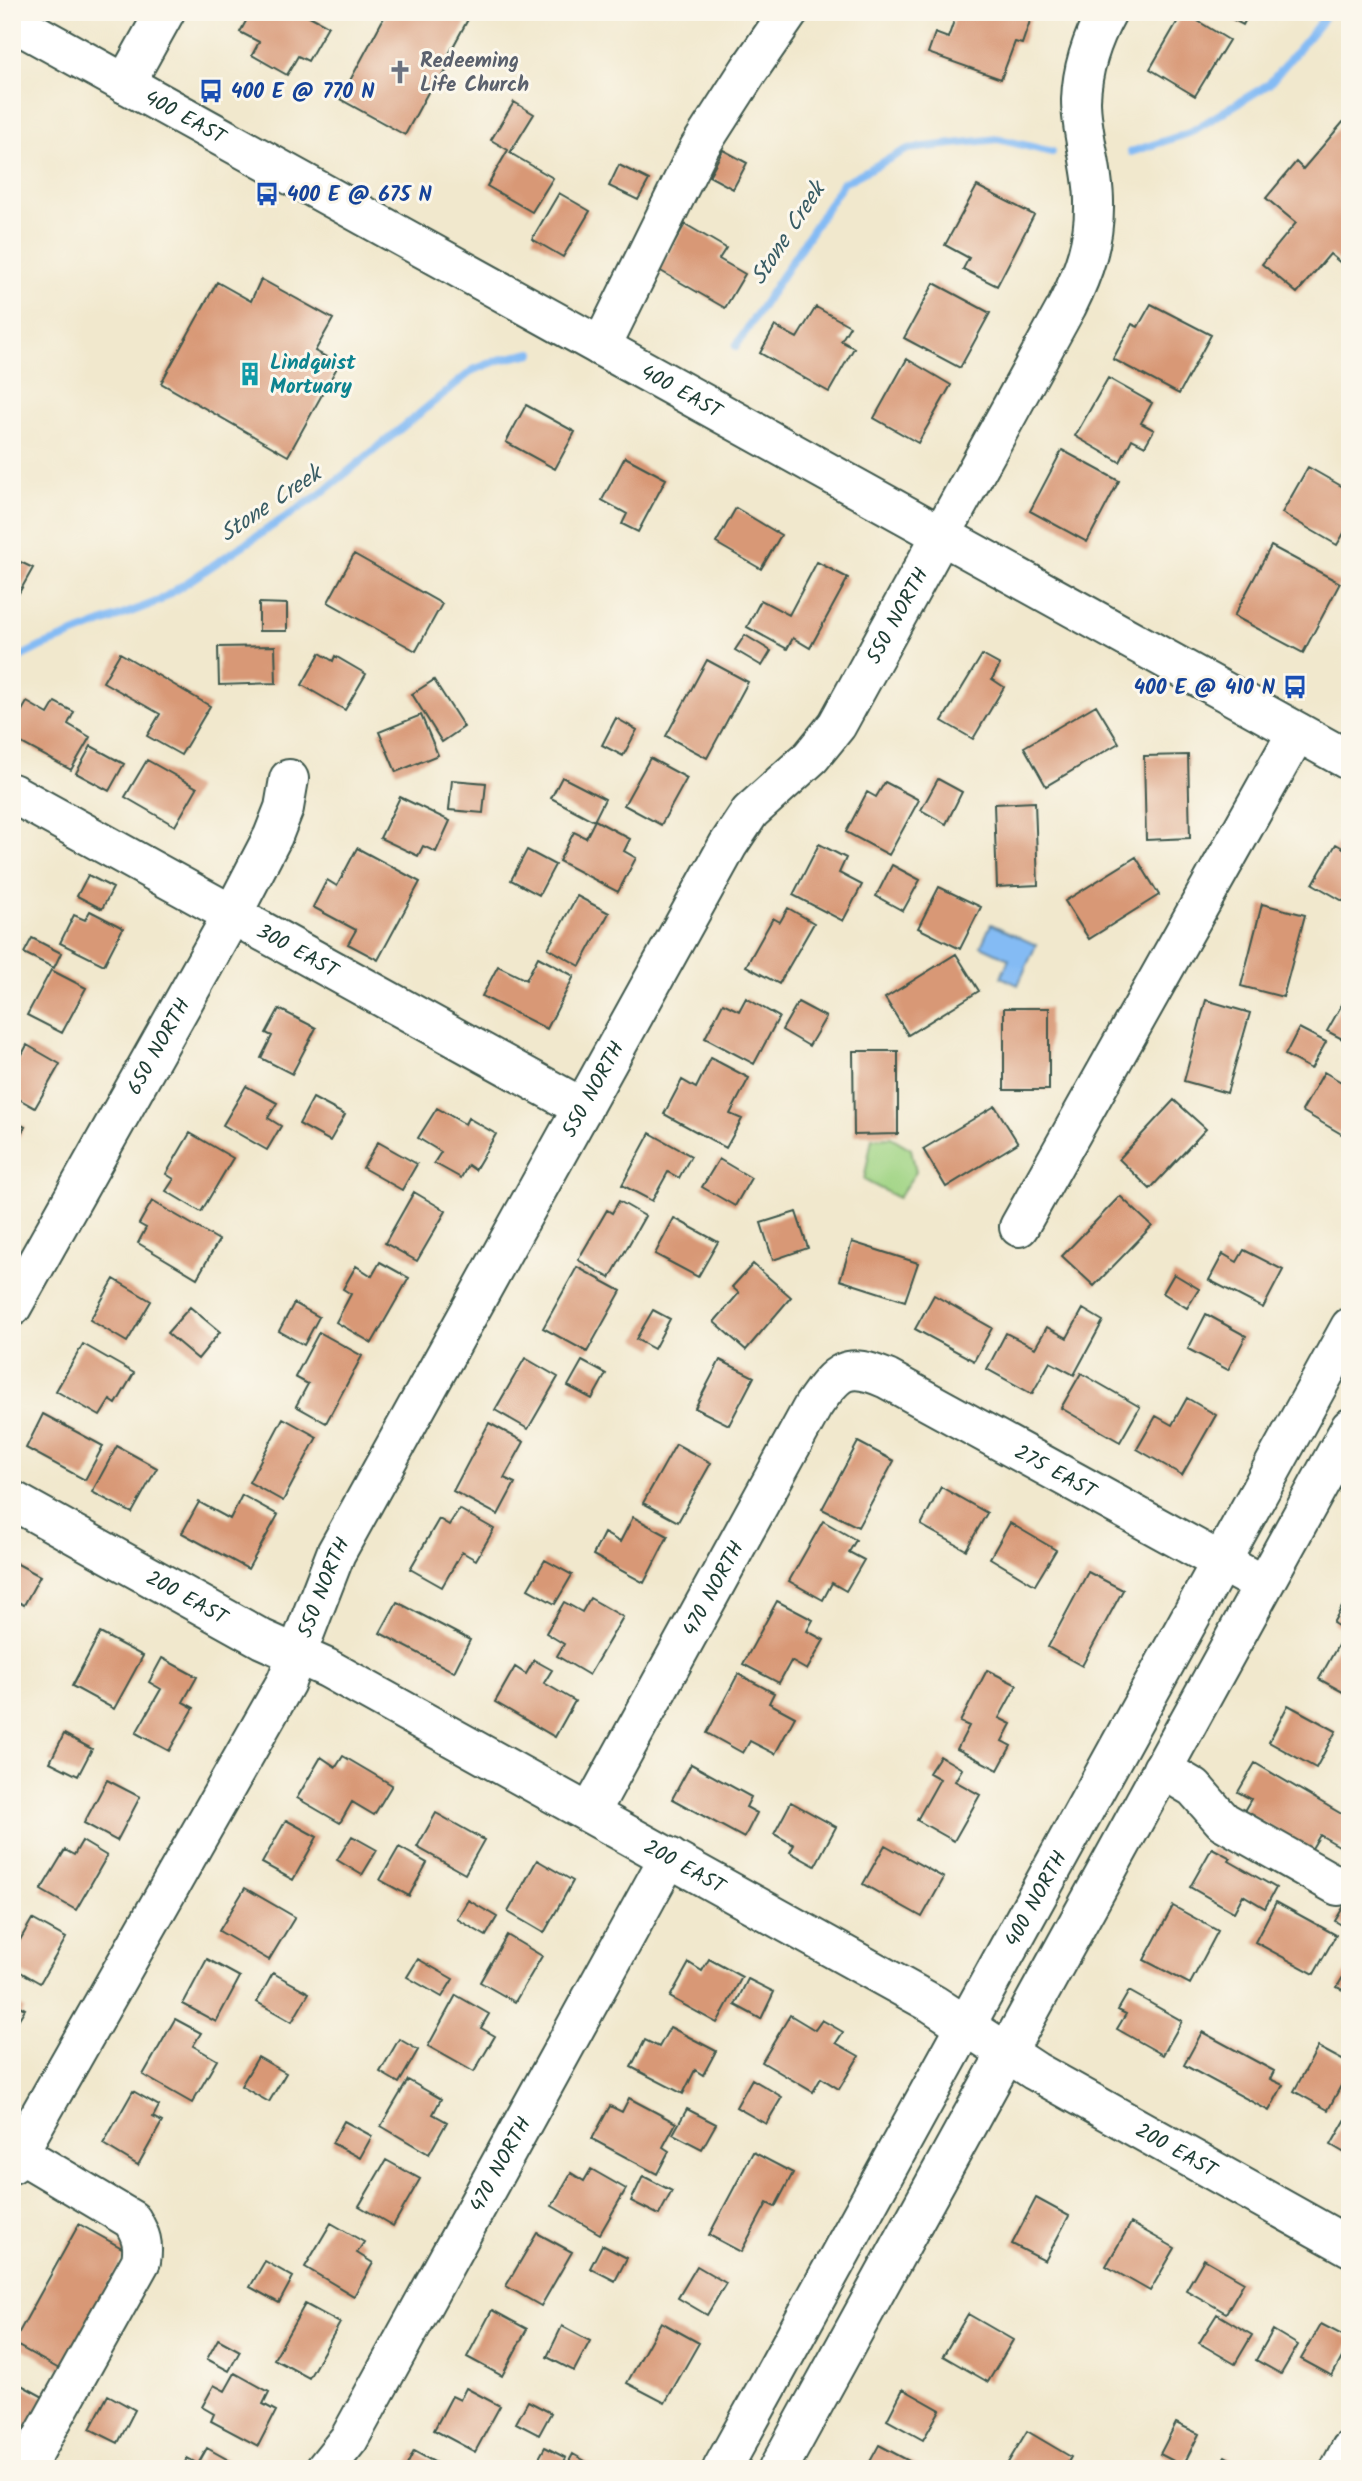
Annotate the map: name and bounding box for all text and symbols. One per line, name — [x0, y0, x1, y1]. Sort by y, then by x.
place label: Redeeming Life Church — [420, 45, 529, 102]
church icon: Redeeming Life Church — [386, 58, 414, 86]
place label: 400 E @ 770 N — [231, 76, 375, 109]
bus stop icon: 400 E @ 770 N — [197, 77, 225, 105]
street label: 400 EAST — [138, 82, 233, 155]
water label: Stone Creek — [742, 173, 837, 293]
place label: 400 E @ 675 N — [287, 179, 432, 212]
bus stop icon: 400 E @ 675 N — [253, 180, 281, 208]
place label: Lindquist Mortuary — [270, 347, 356, 404]
street label: 400 EAST — [634, 357, 729, 429]
building icon: Lindquist Mortuary — [236, 360, 264, 388]
water label: Stone Creek — [213, 455, 332, 552]
street label: 550 NORTH — [858, 562, 938, 671]
place label: 400 E @ 410 N — [1134, 672, 1276, 705]
bus stop icon: 400 E @ 410 N — [1281, 673, 1309, 701]
street label: 300 EAST — [250, 916, 345, 989]
street label: 650 NORTH — [119, 992, 200, 1102]
street label: 550 NORTH — [554, 1035, 634, 1144]
street label: 275 EAST — [1008, 1437, 1103, 1509]
street label: 550 NORTH — [290, 1531, 360, 1643]
street label: 470 NORTH — [675, 1535, 754, 1643]
street label: 200 EAST — [139, 1562, 235, 1635]
street label: 200 EAST — [637, 1831, 732, 1904]
street label: 400 NORTH — [997, 1845, 1077, 1954]
street label: 470 NORTH — [462, 2111, 541, 2219]
street label: 200 EAST — [1129, 2115, 1224, 2188]

